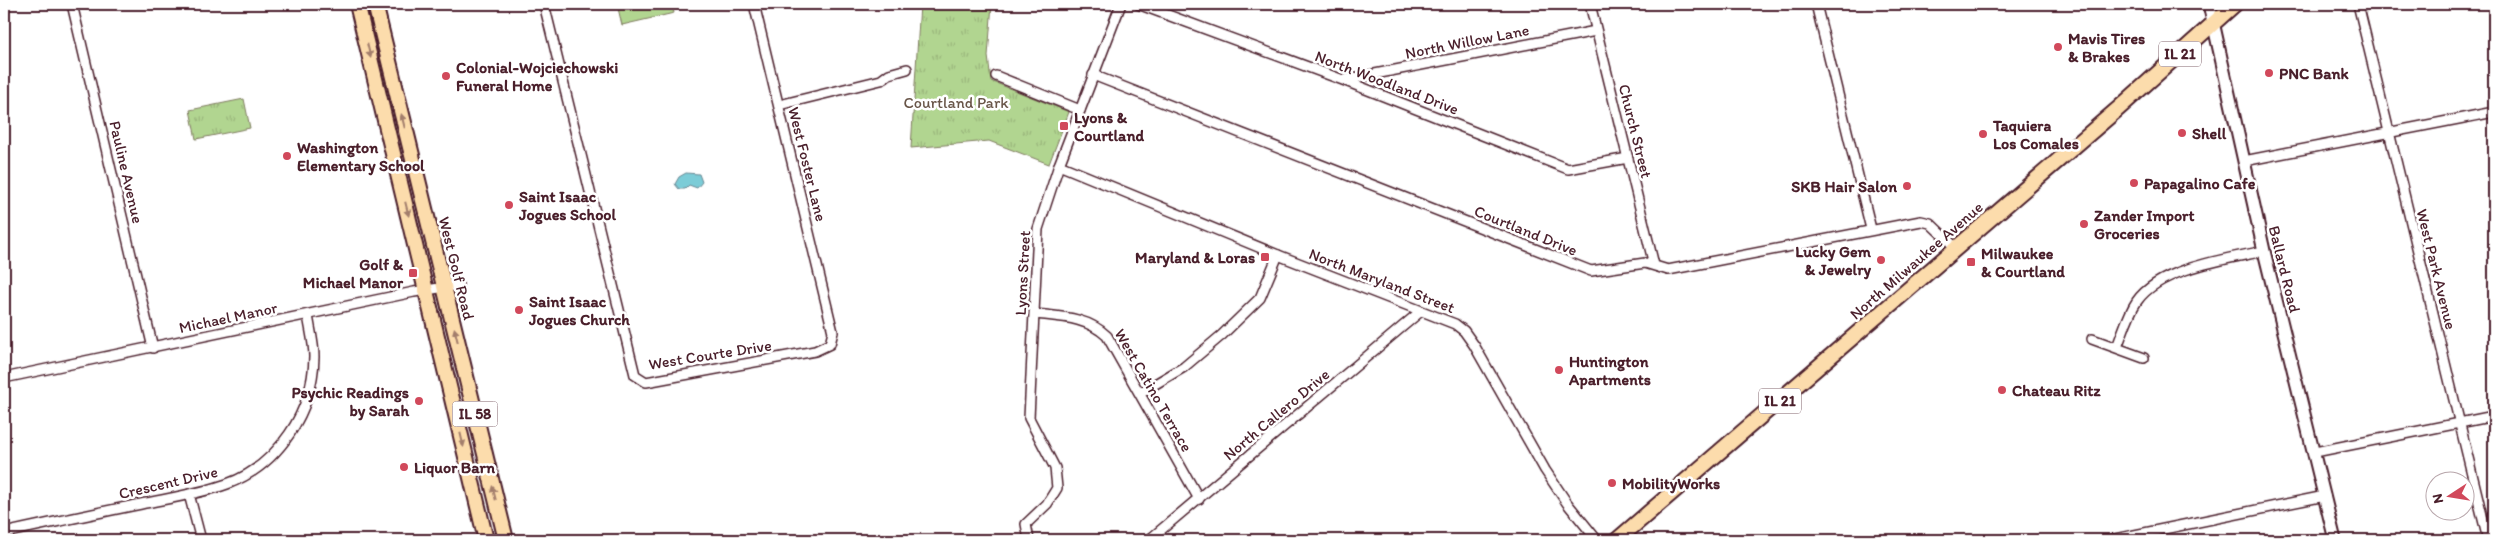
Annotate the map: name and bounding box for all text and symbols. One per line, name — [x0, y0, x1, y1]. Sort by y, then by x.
street label: North Willow Lane — [1403, 20, 1531, 63]
place label: Mavis Tires & Brakes — [2068, 29, 2145, 66]
marker: Mavis Tires & Brakes — [2052, 41, 2064, 53]
road number: IL 21 — [2159, 42, 2201, 66]
one-way arrow — [365, 44, 373, 59]
street label: North Woodland Drive — [1312, 46, 1462, 119]
place label: Colonial-Wojciechowski Funeral Home — [456, 58, 618, 95]
place label: PNC Bank — [2279, 64, 2350, 83]
marker: PNC Bank — [2263, 67, 2275, 79]
marker: Colonial-Wojciechowski Funeral Home — [440, 70, 452, 82]
street label: Church Street — [1615, 82, 1656, 180]
park label: Courtland Park — [903, 93, 1009, 112]
street label: West Foster Lane — [784, 105, 831, 223]
place label: Lyons & Courtland — [1074, 108, 1144, 145]
one-way arrow — [399, 113, 407, 128]
place label: Taquiera Los Comales — [1992, 116, 2079, 153]
street label: Pauline Avenue — [105, 119, 148, 225]
marker: Lyons & Courtland — [1058, 120, 1070, 132]
place label: Shell — [2192, 124, 2227, 143]
marker: Shell — [2176, 127, 2188, 139]
marker: Taquiera Los Comales — [1977, 128, 1989, 140]
place label: Washington Elementary School — [297, 138, 425, 176]
marker: Washington Elementary School — [281, 150, 293, 162]
place label: Papagalino Cafe — [2144, 174, 2256, 194]
place label: SKB Hair Salon — [1791, 177, 1898, 196]
marker: Papagalino Cafe — [2128, 177, 2140, 189]
marker: SKB Hair Salon — [1901, 180, 1913, 192]
place label: Saint Isaac Jogues School — [518, 187, 616, 225]
street label: North Milwaukee Avenue — [1846, 197, 1987, 323]
marker: Saint Isaac Jogues School — [503, 199, 515, 211]
one-way arrow — [403, 201, 411, 216]
street label: Courtland Drive — [1471, 201, 1580, 260]
place label: Zander Import Groceries — [2094, 206, 2194, 243]
street label: West Park Avenue — [2412, 207, 2461, 331]
street label: West Golf Road — [435, 215, 479, 322]
marker: Zander Import Groceries — [2078, 218, 2090, 230]
street label: Ballard Road — [2265, 224, 2305, 315]
street label: Lyons Street — [1011, 230, 1034, 316]
place label: Lucky Gem & Jewelry — [1795, 242, 1872, 280]
street label: North Maryland Street — [1306, 244, 1457, 317]
place label: Milwaukee & Courtland — [1981, 244, 2065, 281]
place label: Maryland & Loras — [1135, 248, 1255, 268]
marker: Maryland & Loras — [1259, 251, 1271, 263]
marker: Lucky Gem & Jewelry — [1875, 254, 1887, 266]
place label: Golf & Michael Manor — [303, 255, 404, 292]
marker: Milwaukee & Courtland — [1965, 256, 1977, 268]
marker: Golf & Michael Manor — [407, 267, 419, 279]
place label: Saint Isaac Jogues Church — [528, 292, 630, 330]
street label: Michael Manor — [177, 298, 279, 337]
marker: Saint Isaac Jogues Church — [513, 304, 525, 316]
street label: West Catino Terrace — [1111, 325, 1197, 455]
one-way arrow — [451, 328, 459, 343]
street label: West Courte Drive — [647, 335, 773, 374]
place label: Huntington Apartments — [1568, 352, 1651, 390]
street label: North Callero Drive — [1219, 364, 1333, 464]
marker: Huntington Apartments — [1553, 364, 1565, 376]
place label: Chateau Ritz — [2012, 381, 2101, 400]
place label: Psychic Readings by Sarah — [291, 383, 409, 421]
marker: Chateau Ritz — [1996, 384, 2008, 396]
road number: IL 21 — [1759, 388, 1801, 414]
marker: Psychic Readings by Sarah — [413, 395, 425, 407]
road number: IL 58 — [452, 402, 498, 426]
one-way arrow — [458, 432, 466, 447]
place label: Liquor Barn — [414, 458, 496, 478]
marker: Liquor Barn — [398, 461, 410, 473]
street label: Crescent Drive — [117, 462, 219, 503]
north arrow — [2426, 472, 2476, 522]
place label: MobilityWorks — [1622, 474, 1720, 494]
marker: MobilityWorks — [1606, 477, 1618, 489]
one-way arrow — [490, 485, 498, 500]
text: N — [2428, 492, 2447, 505]

